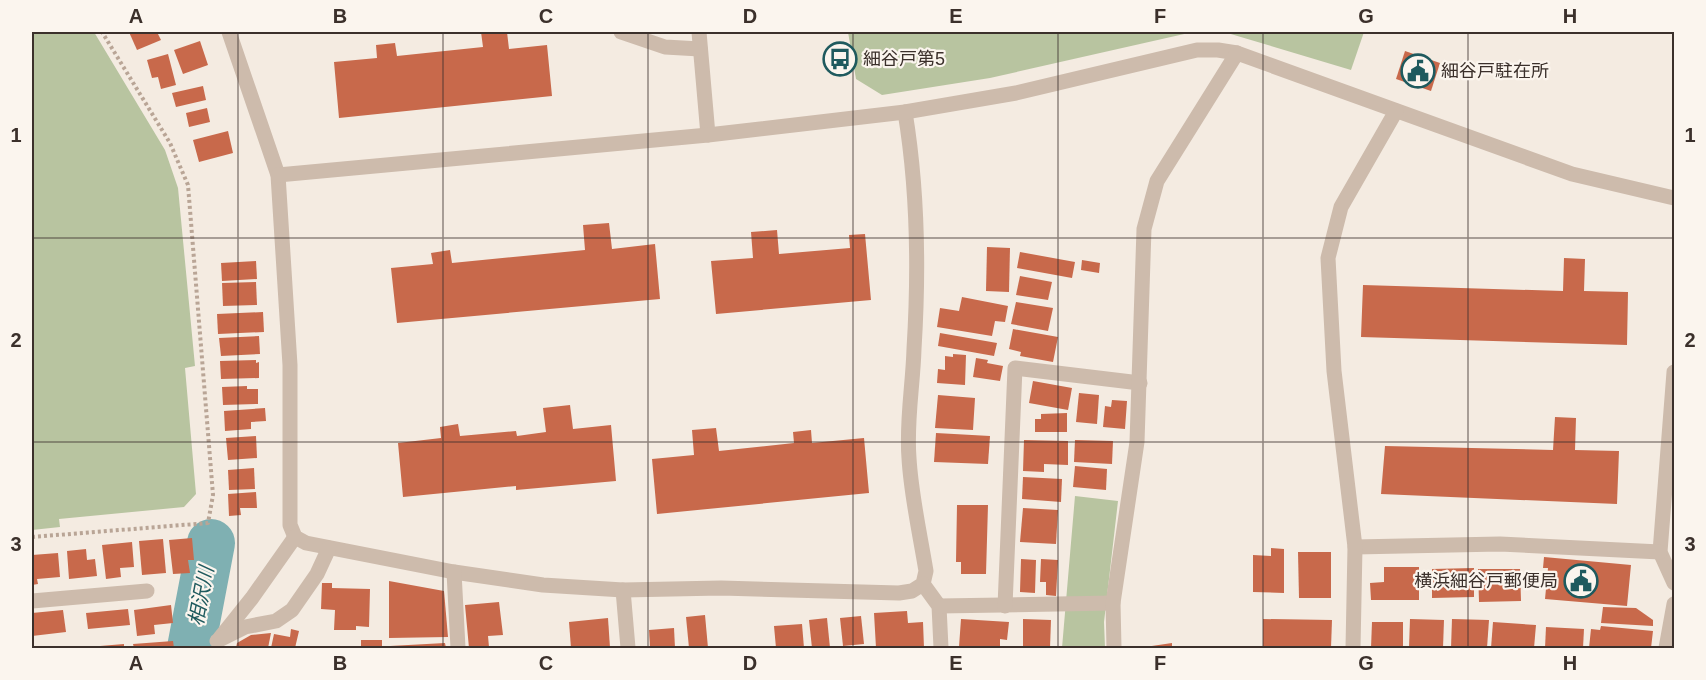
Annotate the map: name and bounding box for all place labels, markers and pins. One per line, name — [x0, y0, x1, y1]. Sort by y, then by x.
bus stop icon: 細谷戸第5 — [822, 41, 858, 77]
place label: 細谷戸第5 — [863, 49, 945, 69]
public building icon: 細谷戸駐在所 — [1400, 53, 1436, 89]
place label: 細谷戸駐在所 — [1441, 61, 1549, 81]
public building icon: 横浜細谷戸郵便局 — [1563, 563, 1599, 599]
place label: 横浜細谷戸郵便局 — [1414, 571, 1558, 591]

